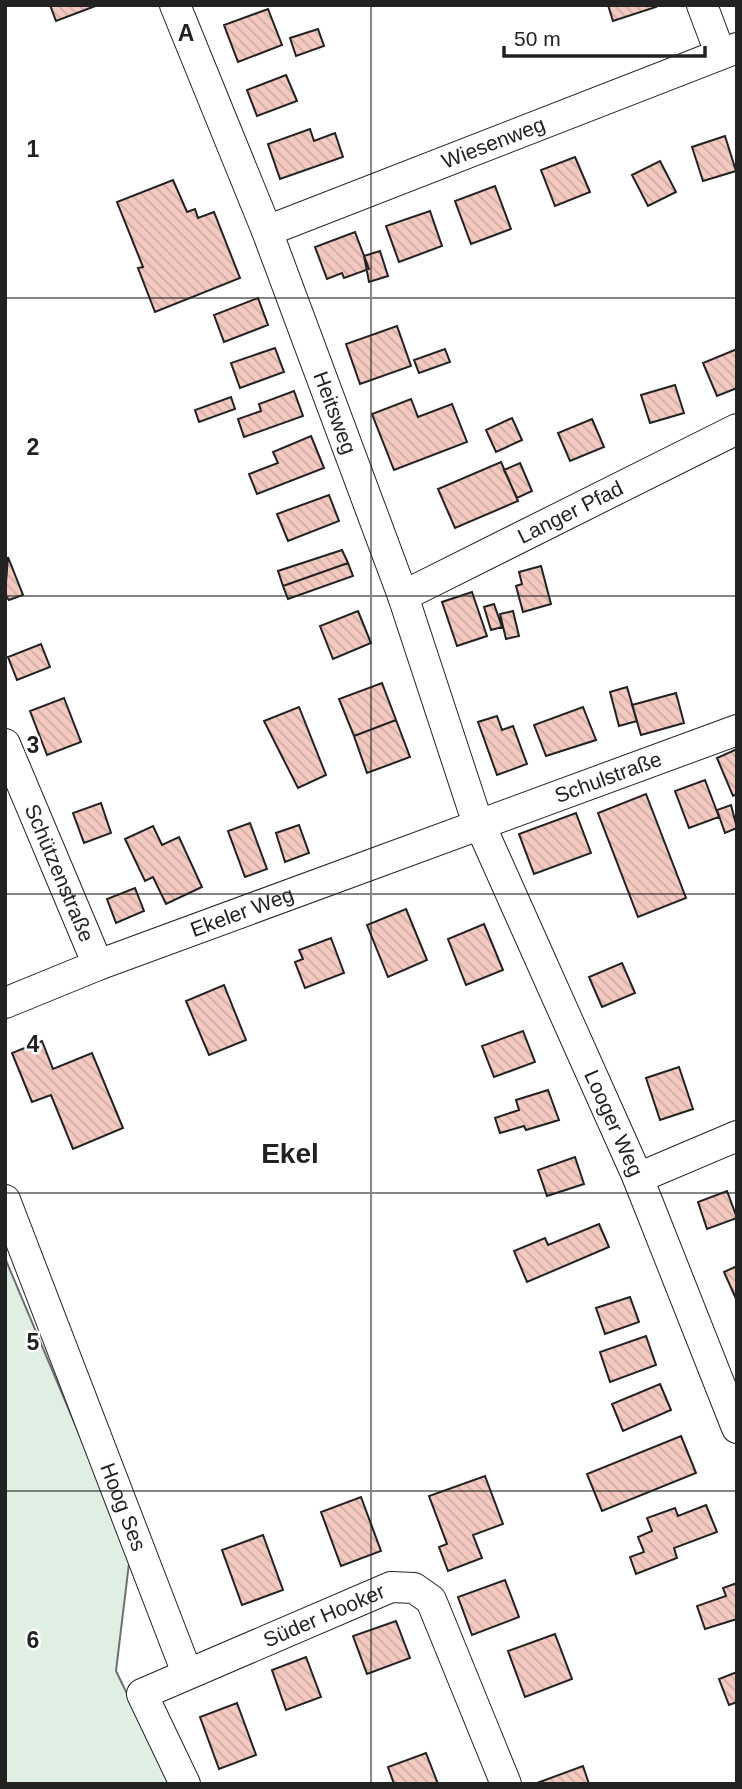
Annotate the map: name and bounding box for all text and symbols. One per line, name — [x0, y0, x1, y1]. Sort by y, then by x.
scale bar — [504, 14, 705, 58]
text: A — [178, 20, 194, 46]
text: 50 m — [514, 27, 561, 50]
street label: Wiesenweg — [438, 112, 548, 173]
text: 1 — [27, 136, 40, 162]
street label: Heitsweg — [309, 368, 361, 457]
text: 2 — [27, 434, 39, 460]
street label: Langer Pfad — [514, 476, 626, 548]
text: 3 — [27, 732, 39, 758]
street label: Schulstraße — [551, 747, 665, 807]
street label: Schützenstraße — [21, 801, 99, 945]
street label: Ekeler Weg — [187, 882, 297, 941]
text: 4 — [27, 1031, 40, 1057]
street label: Looger Weg — [580, 1066, 648, 1180]
district label: Ekel — [261, 1138, 319, 1169]
text: 5 — [27, 1329, 40, 1355]
street label: Hoog Ses — [96, 1460, 151, 1554]
street label: Süder Hooker — [260, 1579, 388, 1651]
text: 6 — [27, 1627, 39, 1653]

